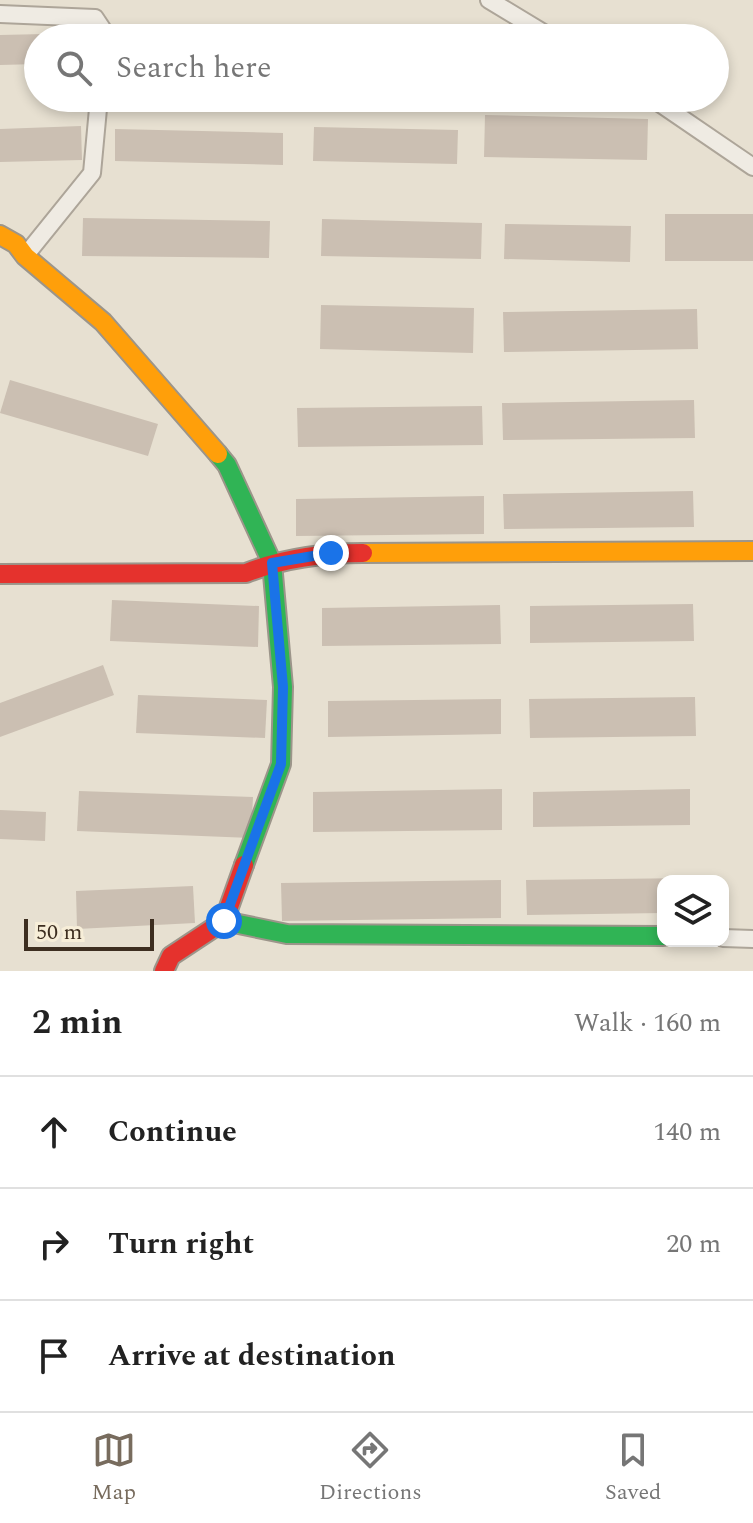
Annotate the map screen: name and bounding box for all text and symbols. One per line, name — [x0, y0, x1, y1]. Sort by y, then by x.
search box — [24, 24, 729, 112]
text: Search here — [116, 45, 272, 91]
icon: search — [52, 46, 96, 90]
route end — [313, 535, 349, 571]
map controls — [657, 875, 729, 947]
button: layers — [657, 875, 729, 947]
route start — [206, 903, 242, 939]
scale bar — [24, 915, 154, 951]
text: 50 m — [36, 916, 82, 949]
text: 2 min — [32, 997, 122, 1049]
text: Walk · 160 m — [574, 1003, 721, 1043]
text: Continue — [108, 1109, 237, 1155]
icon: ahead — [32, 1110, 76, 1154]
text: 140 m — [653, 1112, 721, 1152]
text: Turn right — [108, 1221, 254, 1267]
icon: right — [32, 1222, 76, 1266]
text: 20 m — [666, 1224, 721, 1264]
text: Arrive at destination — [108, 1333, 395, 1379]
icon: arrive — [32, 1334, 76, 1378]
tab: Map — [92, 1428, 136, 1509]
tab: Directions — [319, 1428, 422, 1509]
tab: Saved — [605, 1428, 661, 1509]

